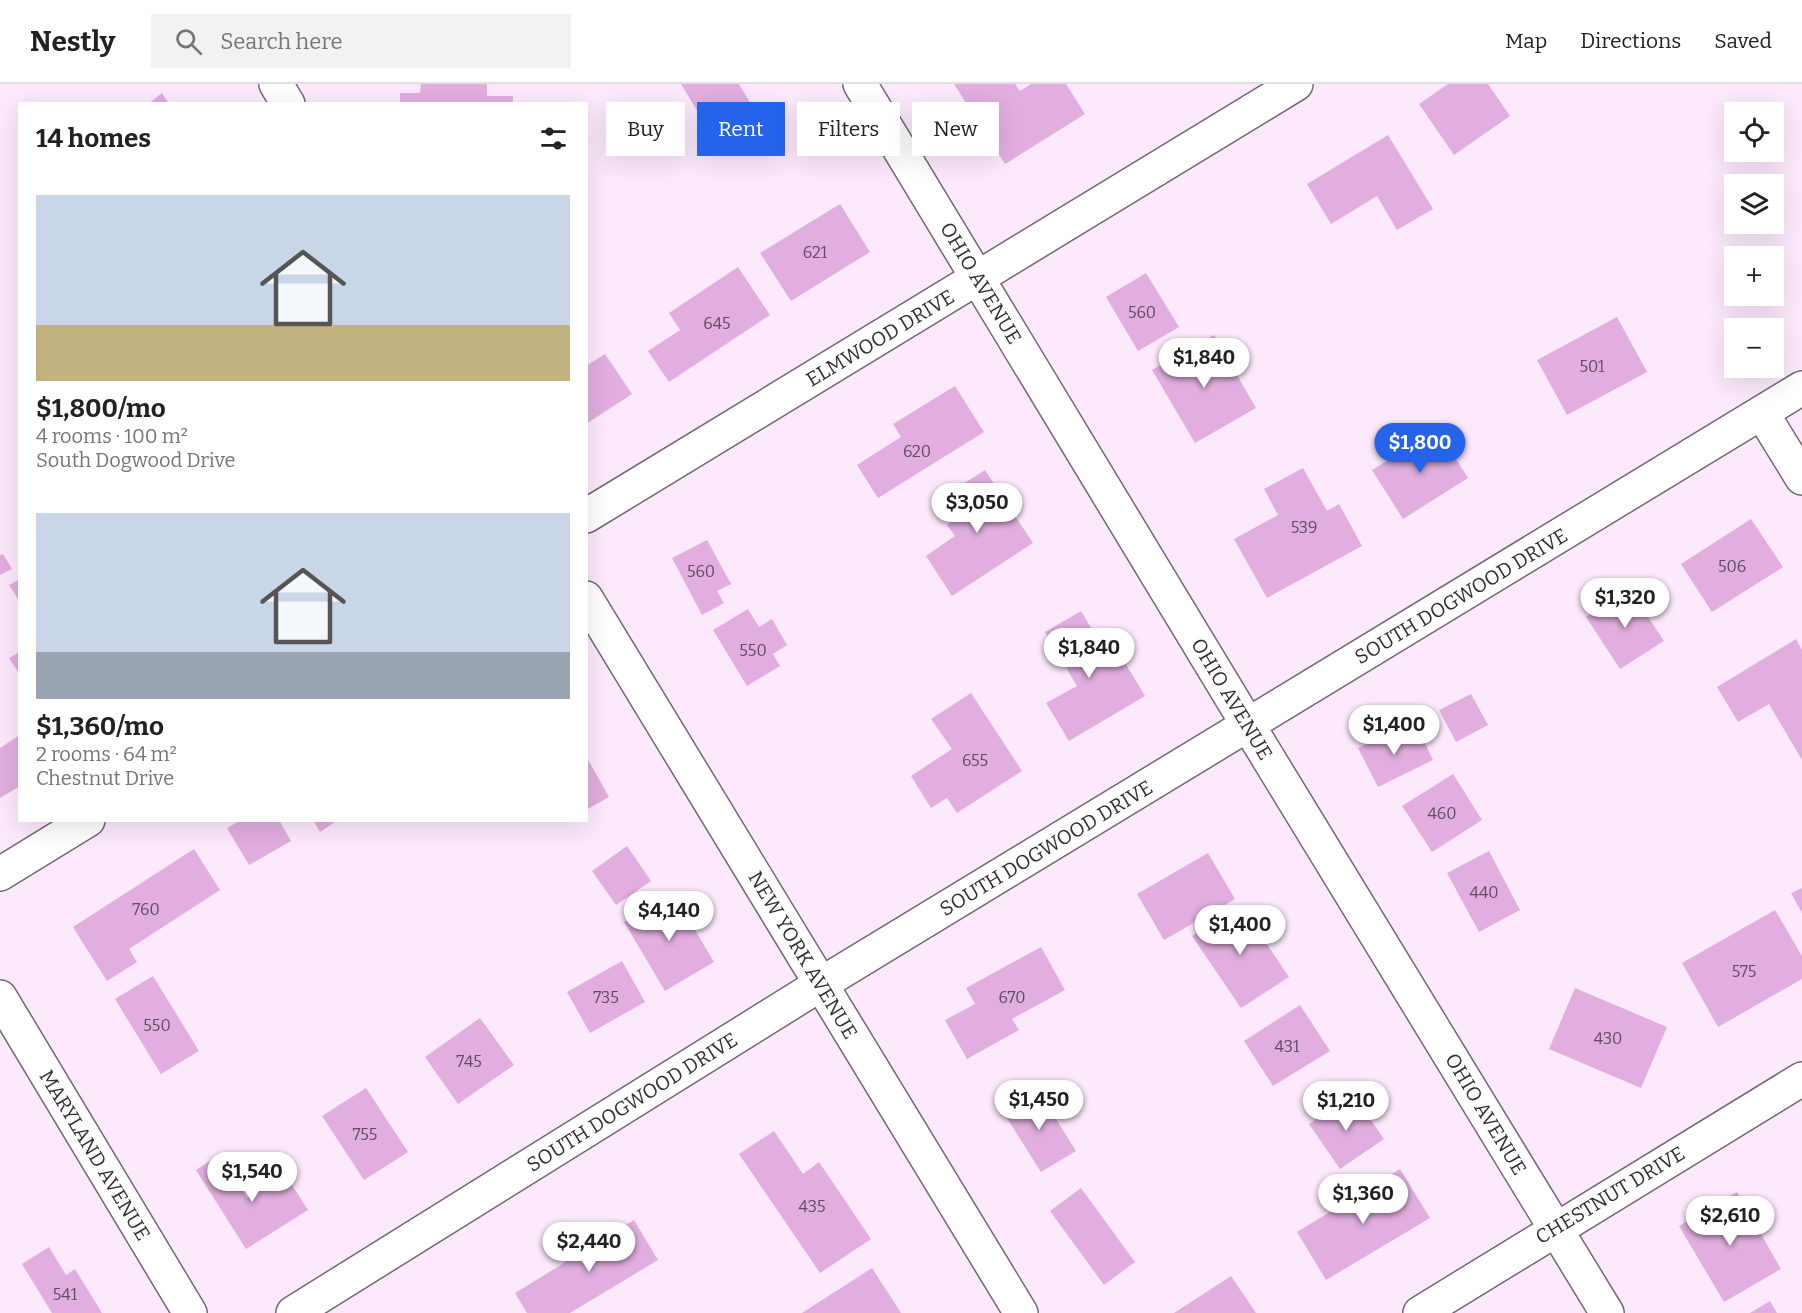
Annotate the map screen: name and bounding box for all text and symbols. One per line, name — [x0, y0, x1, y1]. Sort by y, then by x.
search box — [151, 14, 571, 68]
text: Nestly — [30, 25, 115, 58]
icon: search — [172, 25, 205, 58]
text: Search here — [220, 28, 342, 55]
text: Map — [1505, 28, 1547, 54]
text: Directions — [1580, 28, 1681, 54]
text: Saved — [1714, 28, 1772, 54]
chip: Buy — [606, 102, 685, 156]
chip: Rent — [697, 102, 785, 156]
chip: Filters — [797, 102, 900, 156]
chip: New — [912, 102, 999, 156]
map controls — [1724, 102, 1784, 378]
button: locate — [1724, 102, 1784, 162]
icon: filters — [537, 122, 570, 155]
text: 14 homes — [36, 123, 151, 154]
button: layers — [1724, 174, 1784, 234]
street label: OHIO AVENUE — [935, 218, 1027, 348]
icon: home — [249, 234, 357, 342]
house number: 621 — [803, 243, 828, 262]
button: + — [1724, 246, 1784, 306]
street label: ELMWOOD DRIVE — [802, 284, 958, 392]
house number: 560 — [1128, 303, 1156, 322]
house number: 645 — [703, 314, 731, 333]
button: − — [1724, 318, 1784, 378]
pin: $1,840 — [1155, 338, 1253, 389]
text: $1,840 — [1173, 345, 1235, 369]
house number: 501 — [1579, 357, 1605, 376]
text: $1,800/mo — [36, 393, 166, 424]
pin: $1,800 — [1371, 423, 1469, 474]
text: 4 rooms · 100 m² — [36, 424, 188, 448]
text: $1,800 — [1388, 430, 1452, 454]
house number: 620 — [903, 442, 931, 461]
text: South Dogwood Drive — [36, 448, 236, 472]
pin: $3,050 — [928, 483, 1026, 534]
text: $3,050 — [945, 490, 1009, 514]
house number: 539 — [1291, 518, 1317, 537]
street label: SOUTH DOGWOOD DRIVE — [1350, 523, 1572, 669]
icon: home — [249, 552, 357, 660]
house number: 506 — [1718, 557, 1746, 576]
house number: 560 — [687, 562, 715, 581]
pin: $1,320 — [1576, 578, 1674, 629]
text: $1,320 — [1594, 585, 1656, 609]
pin: $1,840 — [1040, 628, 1138, 679]
street label: OHIO AVENUE — [1186, 634, 1278, 764]
text: $1,840 — [1058, 635, 1120, 659]
house number: 550 — [739, 641, 767, 660]
pin: $1,400 — [1345, 705, 1443, 756]
text: $1,360/mo — [36, 711, 164, 742]
text: $1,400 — [1363, 712, 1425, 736]
text: 2 rooms · 64 m² — [36, 742, 177, 766]
house number: 655 — [962, 751, 988, 770]
text: Chestnut Drive — [36, 766, 174, 790]
street label: SOUTH DOGWOOD DRIVE — [935, 775, 1157, 921]
house number: 460 — [1428, 804, 1457, 823]
street label: NEW YORK AVENUE — [743, 867, 863, 1043]
house number: 440 — [1469, 883, 1499, 902]
pin: $4,140 — [620, 891, 718, 942]
text: $4,140 — [638, 898, 700, 922]
house number: 760 — [132, 900, 160, 919]
pin: $1,400 — [1191, 905, 1289, 956]
text: $1,400 — [1209, 912, 1271, 936]
house number: 575 — [1732, 962, 1756, 981]
house number: 735 — [593, 988, 619, 1007]
house number: 670 — [998, 988, 1026, 1007]
house number: 550 — [143, 1016, 171, 1035]
street label: SOUTH DOGWOOD DRIVE — [522, 1027, 742, 1177]
house number: 430 — [1594, 1029, 1622, 1048]
house number: 431 — [1275, 1037, 1300, 1056]
street label: OHIO AVENUE — [1440, 1049, 1532, 1179]
house number: 745 — [456, 1052, 482, 1071]
street label: MARYLAND AVENUE — [35, 1065, 155, 1245]
pin: $1,450 — [990, 1080, 1088, 1131]
pin: $1,210 — [1297, 1081, 1395, 1132]
text: $1,450 — [1008, 1087, 1070, 1111]
text: $1,210 — [1317, 1088, 1375, 1112]
house number: 755 — [353, 1125, 377, 1144]
street label: CHESTNUT DRIVE — [1531, 1141, 1689, 1249]
pin: $1,540 — [203, 1152, 301, 1203]
text: $1,540 — [221, 1159, 283, 1183]
pin: $1,360 — [1314, 1174, 1412, 1225]
text: $1,360 — [1332, 1181, 1394, 1205]
pin: $2,610 — [1681, 1196, 1779, 1247]
house number: 435 — [798, 1197, 826, 1216]
text: $2,610 — [1700, 1203, 1760, 1227]
pin: $2,440 — [540, 1222, 638, 1273]
text: $2,440 — [556, 1229, 622, 1253]
house number: 541 — [53, 1285, 78, 1304]

